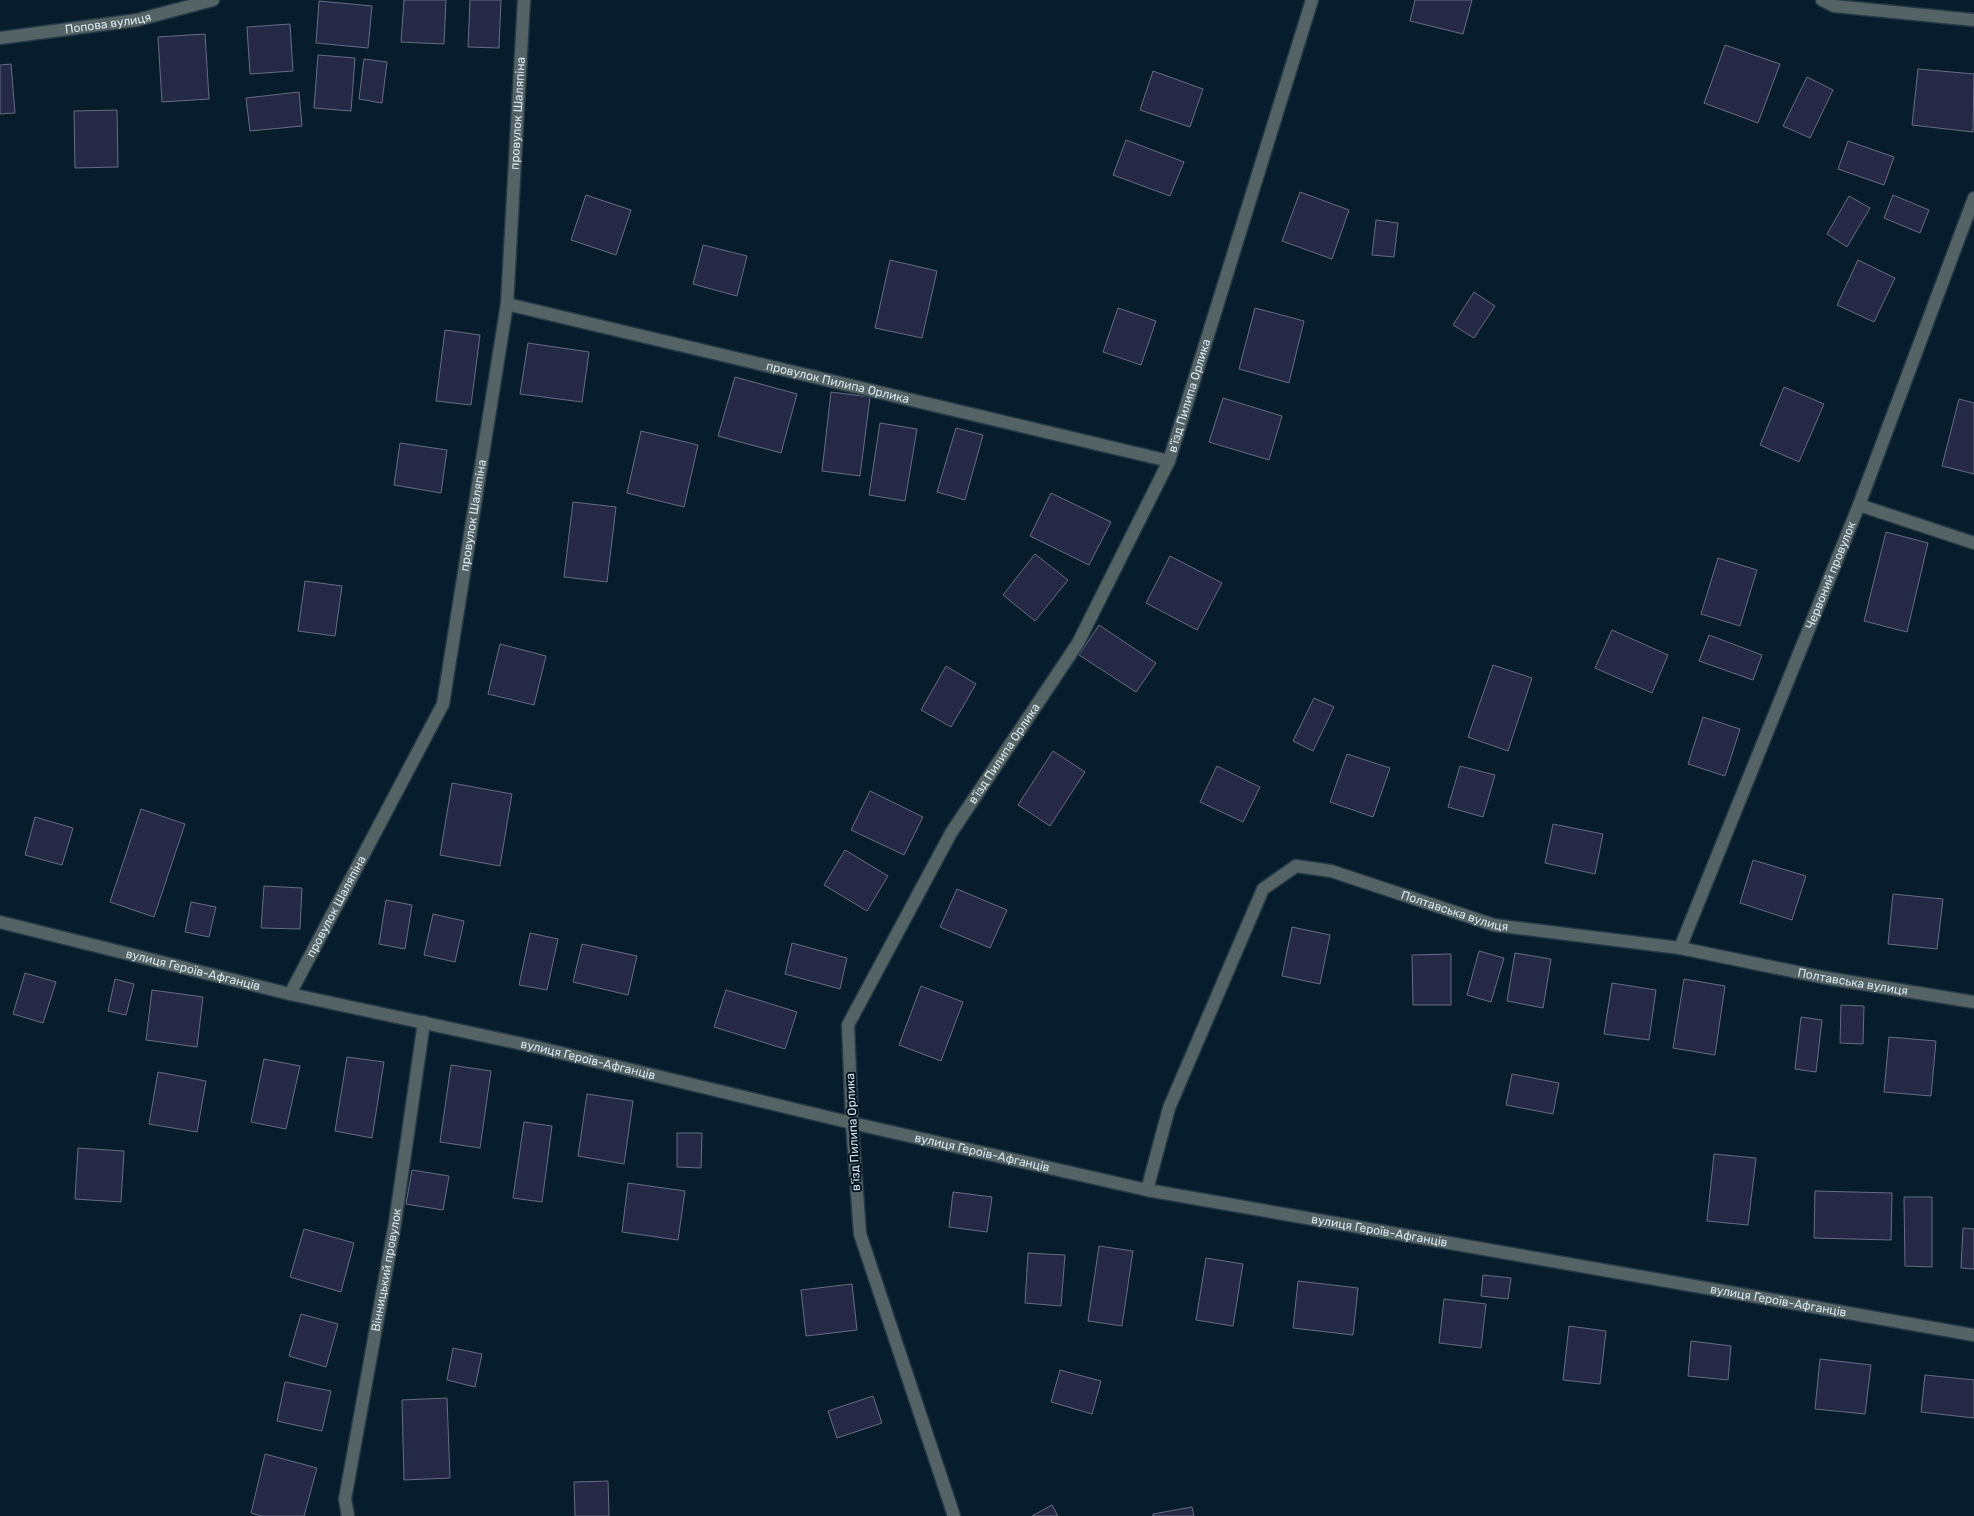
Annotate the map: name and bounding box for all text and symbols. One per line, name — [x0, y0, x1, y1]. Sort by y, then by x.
street label: Попова вулиця — [64, 10, 153, 36]
street label: провулок Шаляпіна — [508, 56, 528, 170]
street label: в'їзд Пилипа Орлика — [1165, 337, 1213, 454]
street label: провулок Пилипа Орлика — [765, 359, 911, 406]
street label: провулок Шаляпіна — [457, 458, 489, 572]
street label: Червоний провулок — [1803, 519, 1859, 631]
street label: в'їзд Пилипа Орлика — [965, 701, 1043, 807]
street label: провулок Шаляпіна — [304, 853, 369, 960]
street label: Полтавська вулиця — [1399, 888, 1509, 934]
street label: вулиця Героїв-Афганців — [124, 947, 262, 993]
street label: Полтавська вулиця — [1796, 965, 1909, 998]
street label: вулиця Героїв-Афганців — [519, 1037, 657, 1083]
street label: в'їзд Пилипа Орлика — [843, 1073, 863, 1191]
street label: вулиця Героїв-Афганців — [913, 1130, 1051, 1175]
street label: Вінницький провулок — [368, 1207, 404, 1333]
street label: вулиця Героїв-Афганців — [1310, 1212, 1449, 1250]
street label: вулиця Героїв-Афганців — [1709, 1282, 1848, 1320]

